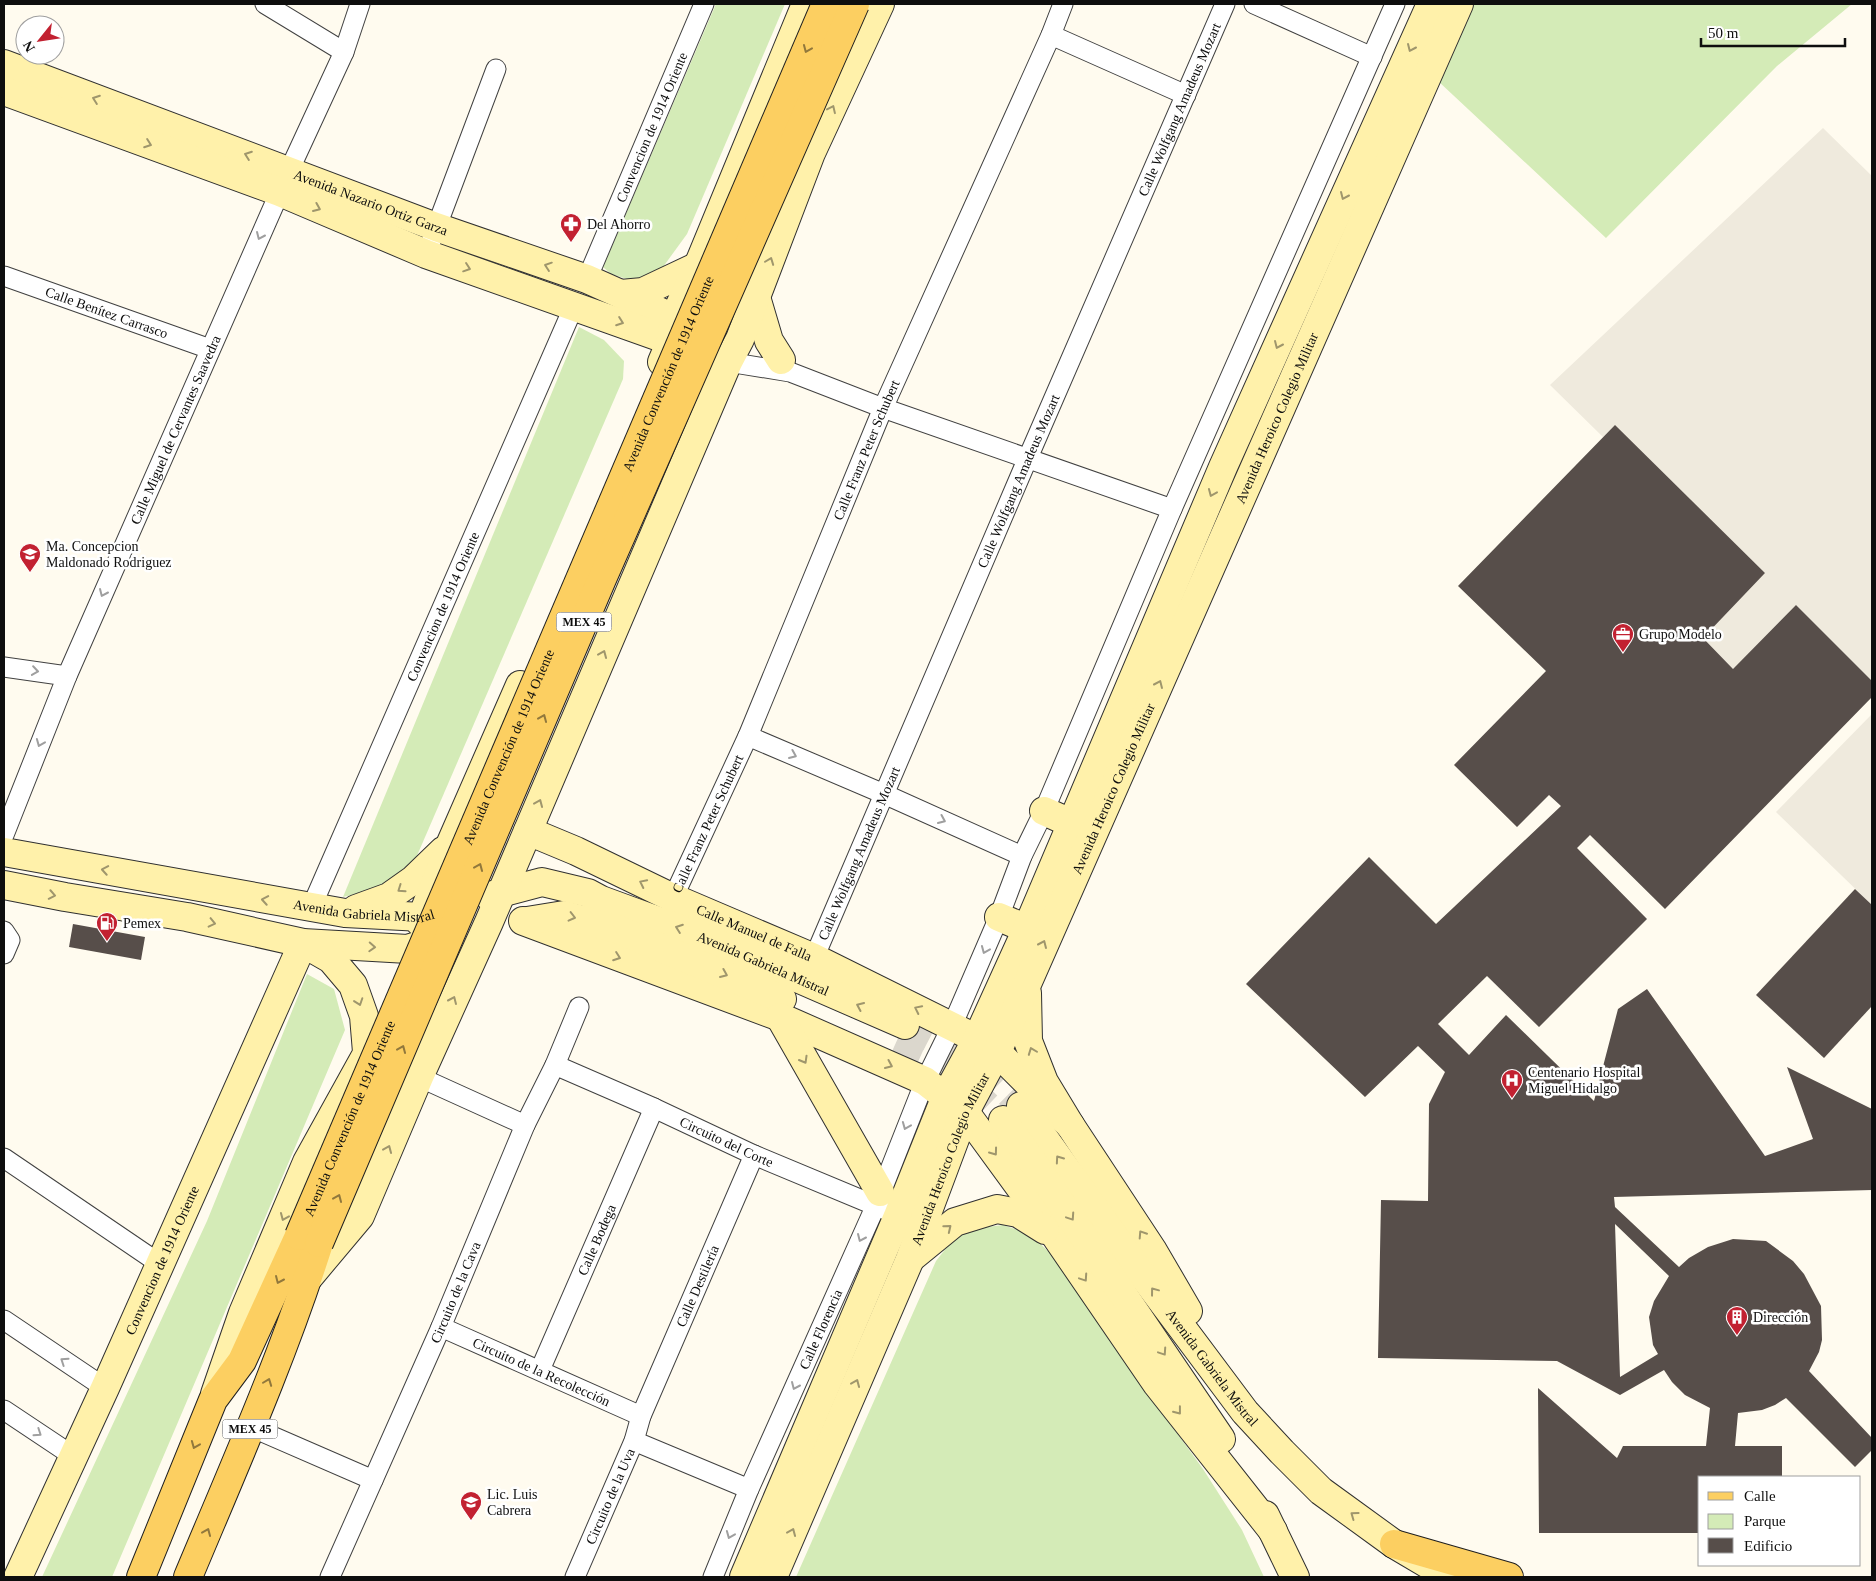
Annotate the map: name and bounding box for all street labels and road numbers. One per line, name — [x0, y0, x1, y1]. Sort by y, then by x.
street label: Calle Wolfgang Amadeus Mozart — [1135, 20, 1224, 198]
street label: Convencion de 1914 Oriente — [613, 50, 690, 204]
street label: Avenida Nazario Ortiz Garza — [292, 167, 451, 238]
street label: Avenida Convención de 1914 Oriente — [619, 273, 716, 474]
street label: Calle Benítez Carrasco — [43, 284, 170, 341]
street label: Avenida Heroico Colegio Militar — [1232, 330, 1321, 506]
street label: Calle Miguel de Cervantes Saavedra — [127, 332, 224, 526]
street label: Calle Franz Peter Schubert — [830, 377, 902, 522]
street label: Calle Wolfgang Amadeus Mozart — [974, 392, 1062, 570]
street label: Convencion de 1914 Oriente — [404, 530, 482, 683]
road number: MEX 45 — [556, 612, 612, 632]
street label: Avenida Convención de 1914 Oriente — [460, 647, 557, 847]
street label: Avenida Heroico Colegio Militar — [1069, 701, 1157, 876]
street label: Calle Franz Peter Schubert — [669, 752, 746, 895]
street label: Calle Wolfgang Amadeus Mozart — [815, 764, 903, 942]
street label: Avenida Gabriela Mistral — [292, 896, 436, 925]
street label: Calle Manuel de Falla — [694, 901, 815, 964]
street label: Avenida Gabriela Mistral — [695, 928, 831, 998]
street label: Avenida Convención de 1914 Oriente — [301, 1018, 398, 1218]
street label: Avenida Heroico Colegio Militar — [908, 1070, 992, 1247]
street label: Circuito del Corte — [678, 1114, 775, 1170]
street label: Convencion de 1914 Oriente — [122, 1183, 202, 1337]
street label: Calle Bodega — [575, 1201, 619, 1278]
street label: Circuito de la Cava — [427, 1239, 483, 1345]
street label: Calle Destilería — [673, 1242, 722, 1329]
street label: Calle Florencia — [796, 1286, 845, 1372]
street label: Avenida Gabriela Mistral — [1163, 1306, 1261, 1429]
street label: Circuito de la Recolección — [470, 1335, 613, 1409]
road number: MEX 45 — [222, 1420, 278, 1438]
street label: Circuito de la Uva — [583, 1445, 638, 1547]

